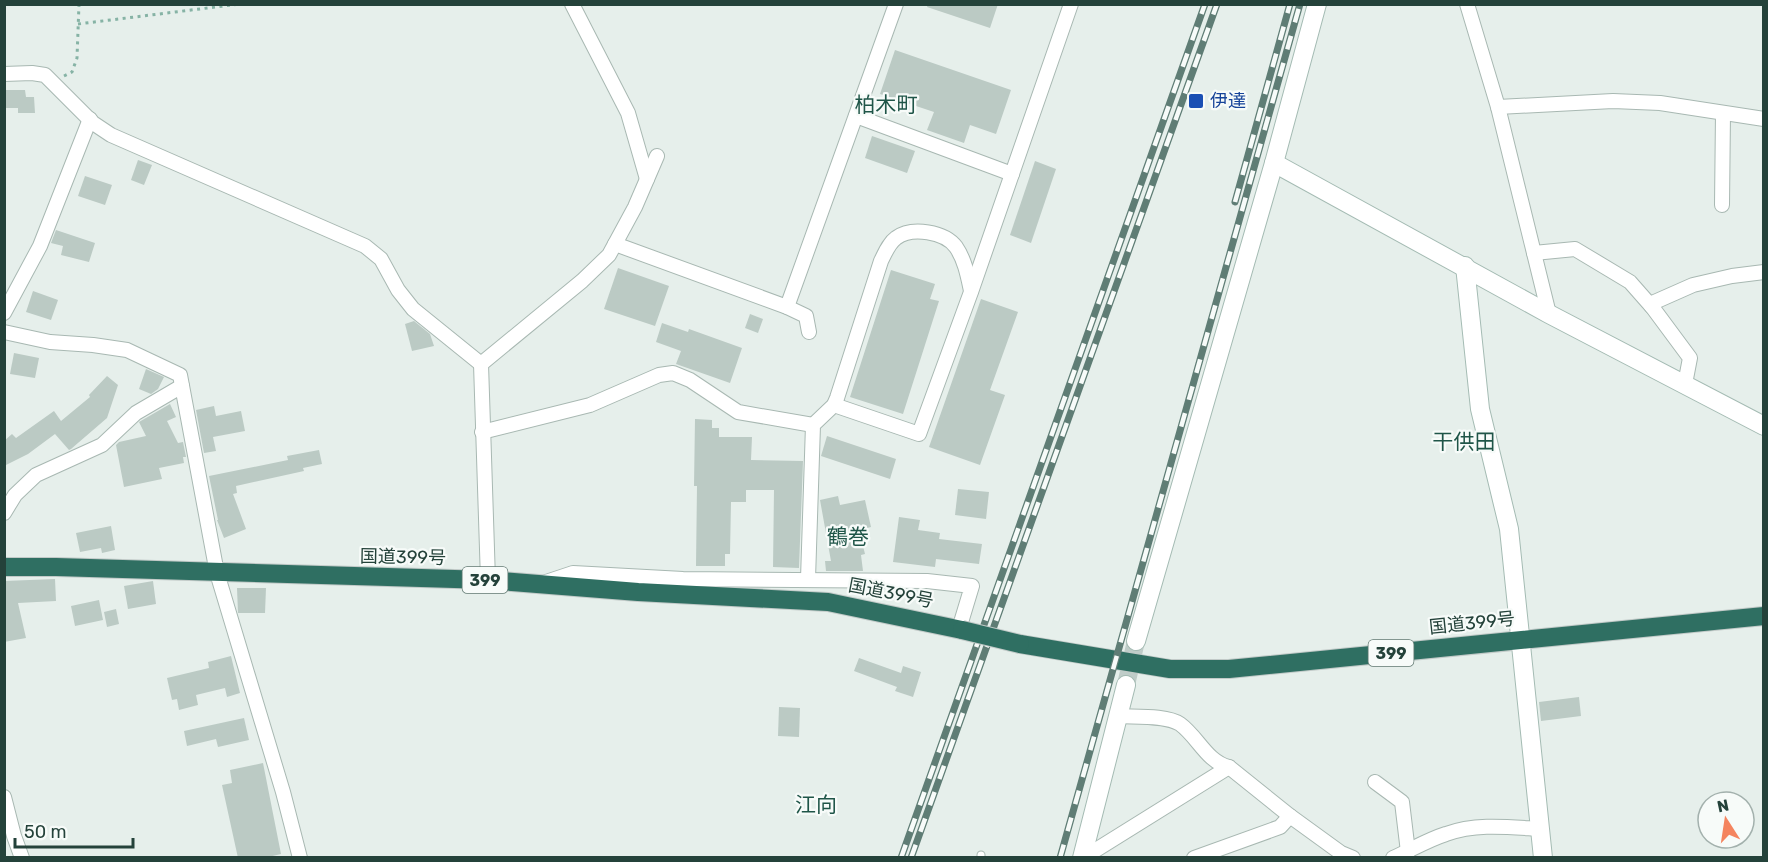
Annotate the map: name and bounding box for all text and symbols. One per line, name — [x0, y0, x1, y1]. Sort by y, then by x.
place label: 伊達 — [1210, 90, 1246, 112]
district label: 柏木町 — [855, 92, 918, 117]
marker: 伊達 — [1187, 92, 1205, 110]
district label: 干供田 — [1433, 429, 1496, 454]
district label: 鶴巻 — [827, 524, 869, 549]
street label: 国道399号 — [360, 545, 446, 569]
road number: 399 — [462, 567, 508, 593]
street label: 国道399号 — [847, 574, 935, 612]
street label: 国道399号 — [1428, 608, 1516, 638]
road number: 399 — [1368, 640, 1414, 666]
north arrow — [1696, 790, 1756, 850]
district label: 江向 — [795, 792, 837, 817]
text: N — [1715, 795, 1731, 816]
scale bar — [15, 811, 134, 849]
text: 50 m — [24, 821, 67, 843]

